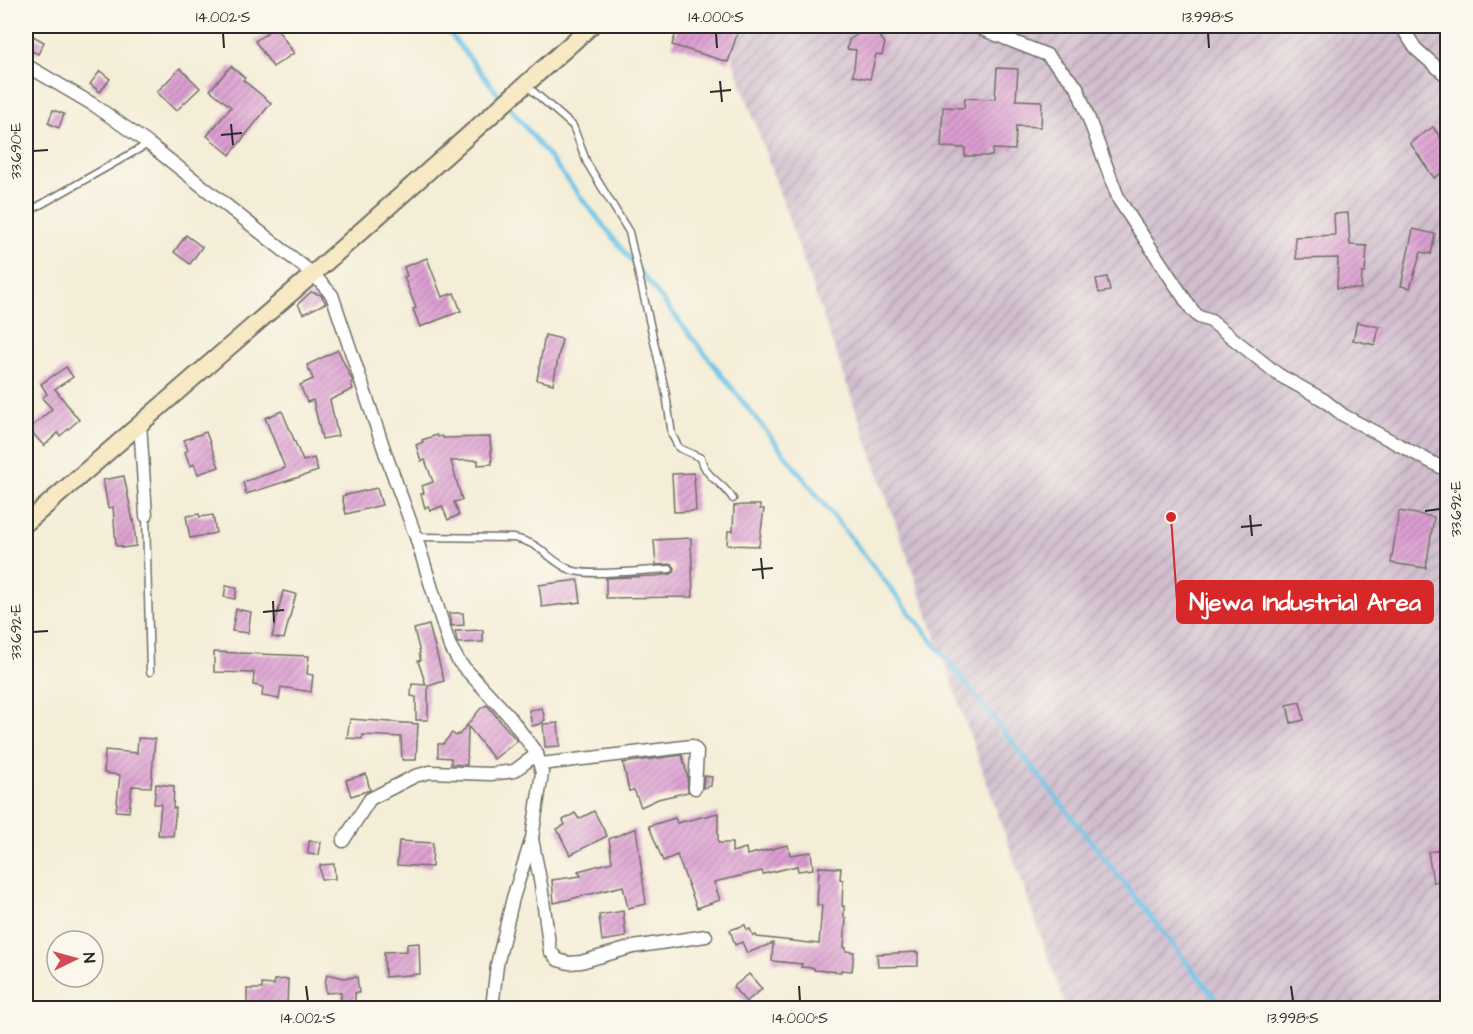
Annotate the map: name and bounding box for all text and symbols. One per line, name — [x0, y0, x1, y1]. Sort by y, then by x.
text: 14.002°S — [196, 7, 251, 28]
text: 14.000°S — [688, 7, 744, 28]
text: 13.998°S — [1182, 7, 1234, 28]
text: 33.690°E — [6, 122, 27, 179]
text: 33.692°E — [1446, 481, 1467, 537]
callout: Njewa Industrial Area — [1177, 581, 1433, 623]
text: Njewa Industrial Area — [1189, 586, 1422, 620]
text: 33.692°E — [6, 604, 27, 660]
north arrow — [45, 929, 105, 989]
text: N — [78, 952, 100, 964]
text: 14.002°S — [281, 1008, 336, 1029]
text: 14.000°S — [772, 1008, 828, 1029]
text: 13.998°S — [1267, 1008, 1319, 1029]

